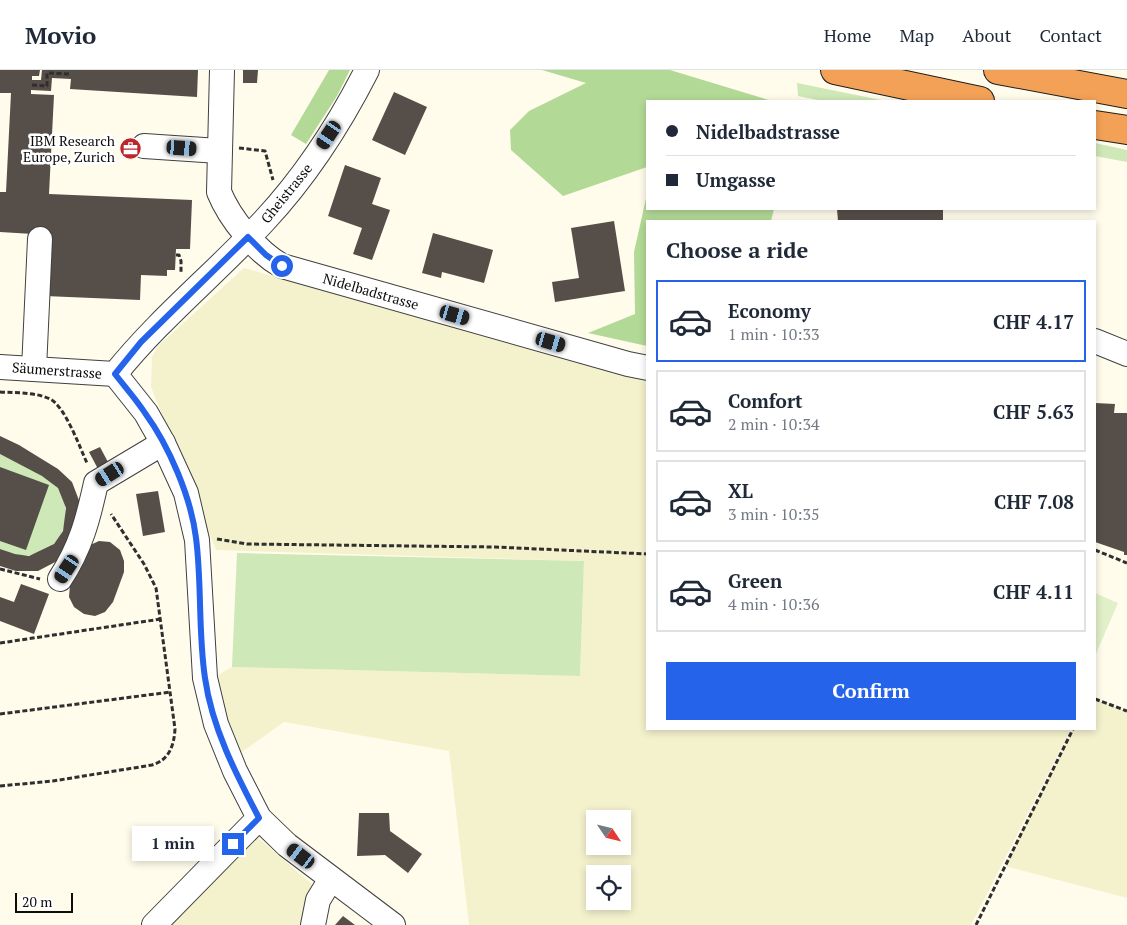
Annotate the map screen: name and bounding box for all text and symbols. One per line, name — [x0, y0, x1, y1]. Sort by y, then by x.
text: Movio — [25, 19, 96, 51]
text: Home — [824, 23, 871, 47]
text: Map — [899, 23, 934, 47]
text: About — [962, 23, 1011, 47]
text: Contact — [1039, 23, 1102, 47]
car — [314, 118, 343, 152]
text: Nidelbadstrasse — [696, 119, 840, 144]
place label: IBM Research Europe, Zurich — [23, 131, 115, 166]
office icon: IBM Research Europe, Zurich — [119, 136, 143, 160]
car — [166, 139, 197, 157]
street label: Gheistrasse — [256, 159, 316, 227]
text: Umgasse — [696, 167, 776, 192]
text: Choose a ride — [666, 235, 808, 264]
route start — [271, 255, 293, 277]
street label: Nidelbadstrasse — [321, 268, 421, 314]
text: Economy — [728, 298, 811, 323]
icon: car — [668, 299, 713, 344]
car — [438, 304, 471, 326]
text: CHF 4.17 — [993, 309, 1074, 334]
text: 1 min · 10:33 — [728, 323, 820, 345]
car — [534, 331, 567, 353]
street label: Säumerstrasse — [11, 357, 103, 383]
text: Comfort — [728, 388, 803, 413]
icon: car — [668, 389, 713, 434]
text: CHF 5.63 — [993, 399, 1074, 424]
text: 2 min · 10:34 — [728, 413, 820, 435]
car — [93, 460, 126, 488]
text: XL — [728, 478, 753, 503]
icon: car — [668, 479, 713, 524]
text: CHF 7.08 — [994, 489, 1074, 514]
text: 3 min · 10:35 — [728, 503, 820, 525]
car — [52, 552, 81, 586]
text: Green — [728, 568, 782, 593]
icon: car — [668, 569, 713, 614]
text: CHF 4.11 — [993, 579, 1074, 604]
text: 4 min · 10:36 — [728, 593, 820, 615]
button: Confirm — [666, 662, 1076, 720]
north arrow — [586, 810, 631, 855]
map controls — [586, 810, 631, 910]
callout: 1 min — [133, 826, 216, 862]
text: 1 min — [151, 832, 195, 854]
route end — [222, 833, 244, 855]
car — [284, 841, 317, 871]
button: locate — [586, 865, 631, 910]
scale bar — [15, 890, 72, 913]
text: 20 m — [22, 892, 52, 911]

